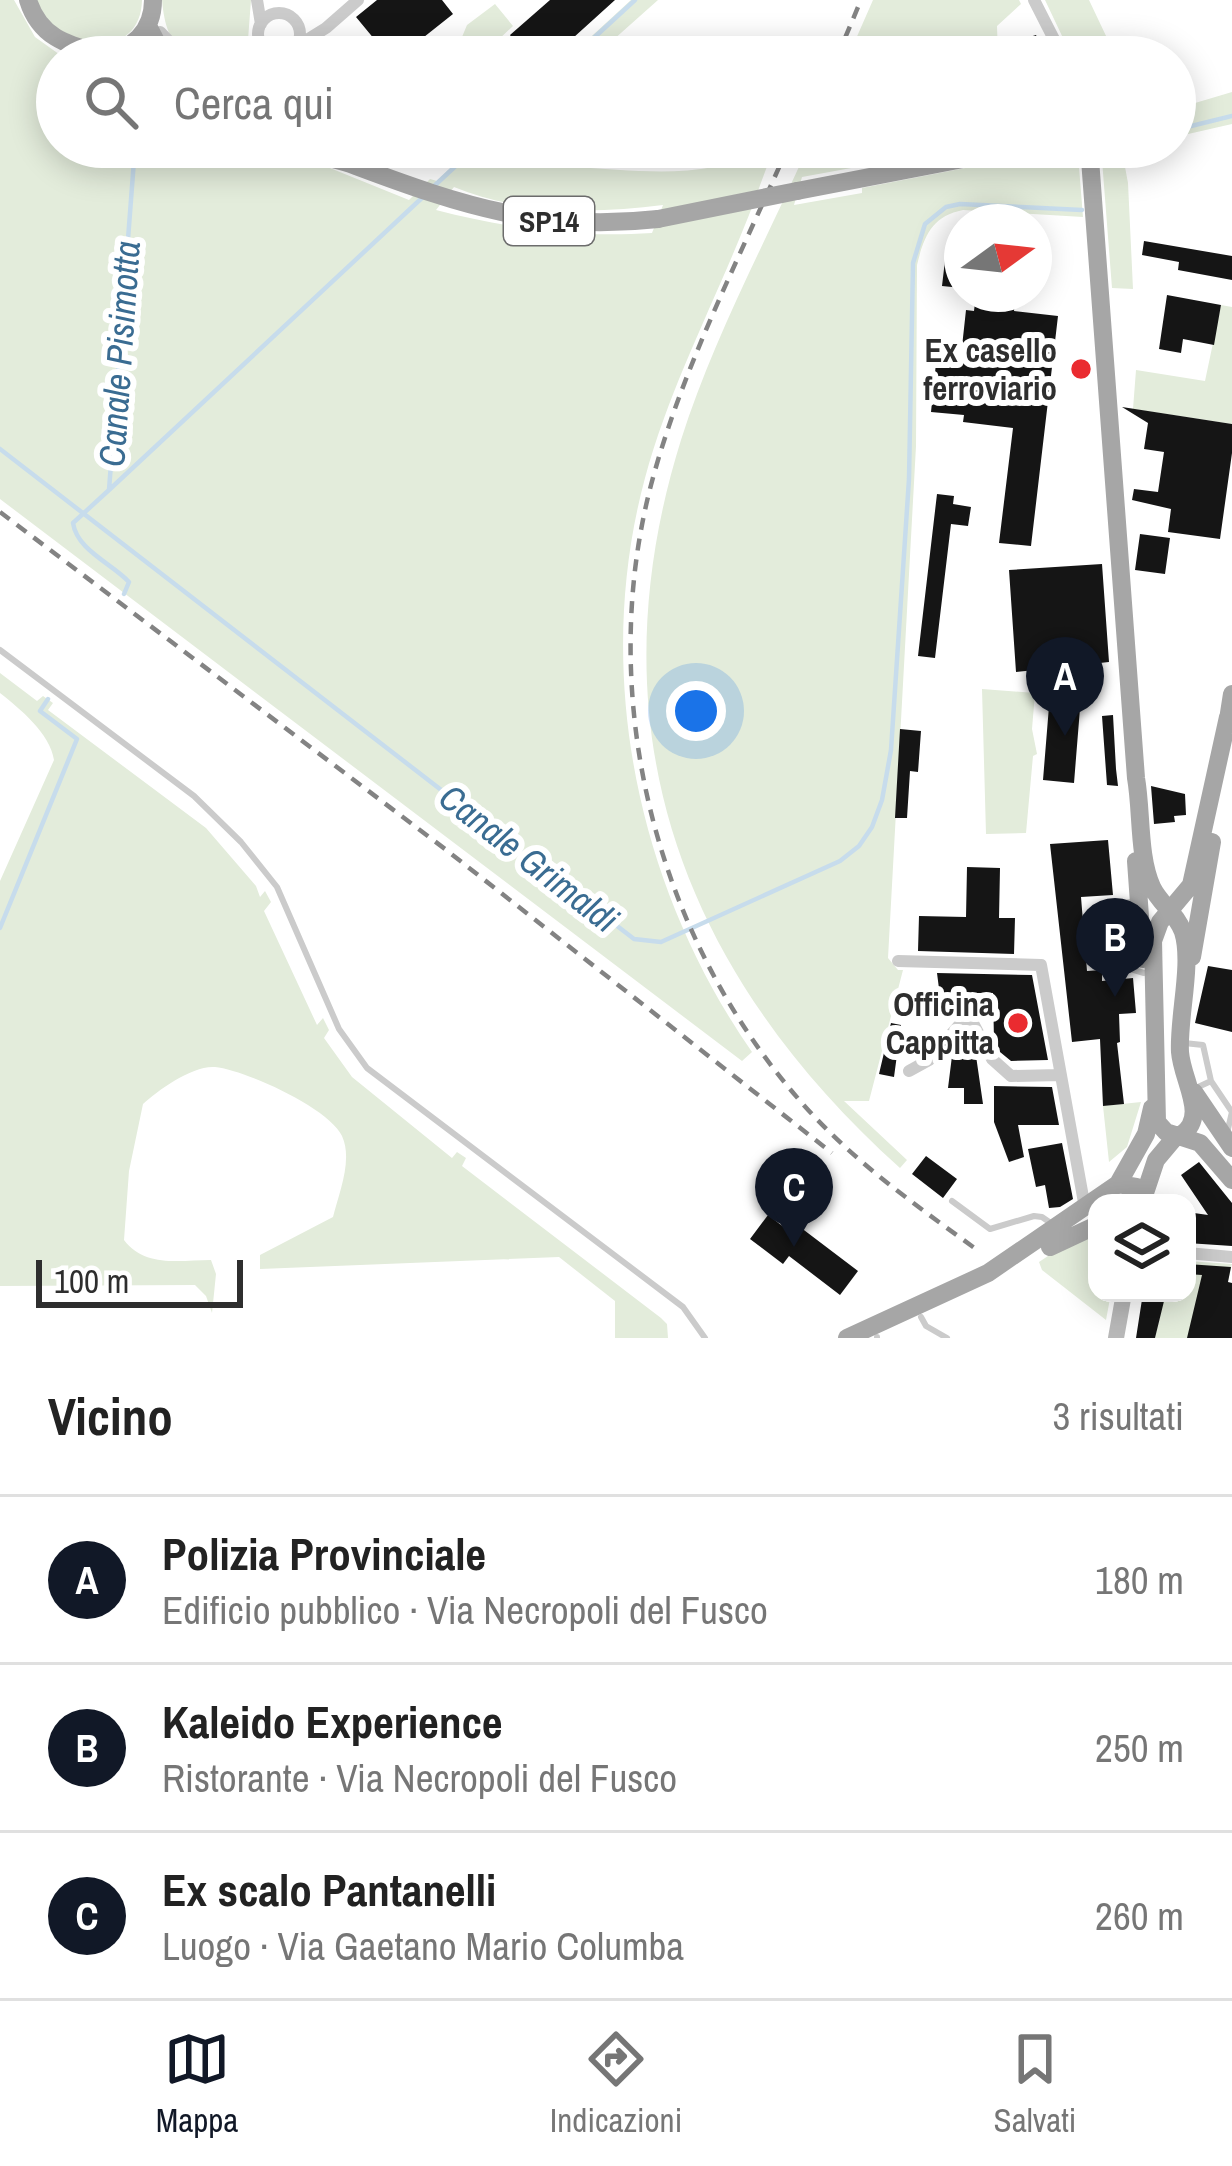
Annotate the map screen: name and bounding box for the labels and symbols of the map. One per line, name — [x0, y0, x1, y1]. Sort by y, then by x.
road number: SP14 — [504, 197, 594, 245]
north arrow — [944, 204, 1052, 312]
water label: Canale Pisimotta — [87, 239, 151, 469]
place label: Ex casello ferroviario — [923, 328, 1057, 410]
marker: Ex casello ferroviario — [1068, 356, 1094, 382]
pin: A — [1026, 637, 1104, 736]
your location — [666, 681, 726, 741]
water label: Canale Grimaldi — [430, 773, 628, 943]
pin: B — [1076, 898, 1154, 997]
place label: Officina Cappitta — [886, 982, 994, 1064]
marker: Officina Cappitta — [1005, 1010, 1031, 1036]
pin: C — [755, 1148, 833, 1247]
scale bar — [36, 1254, 243, 1307]

